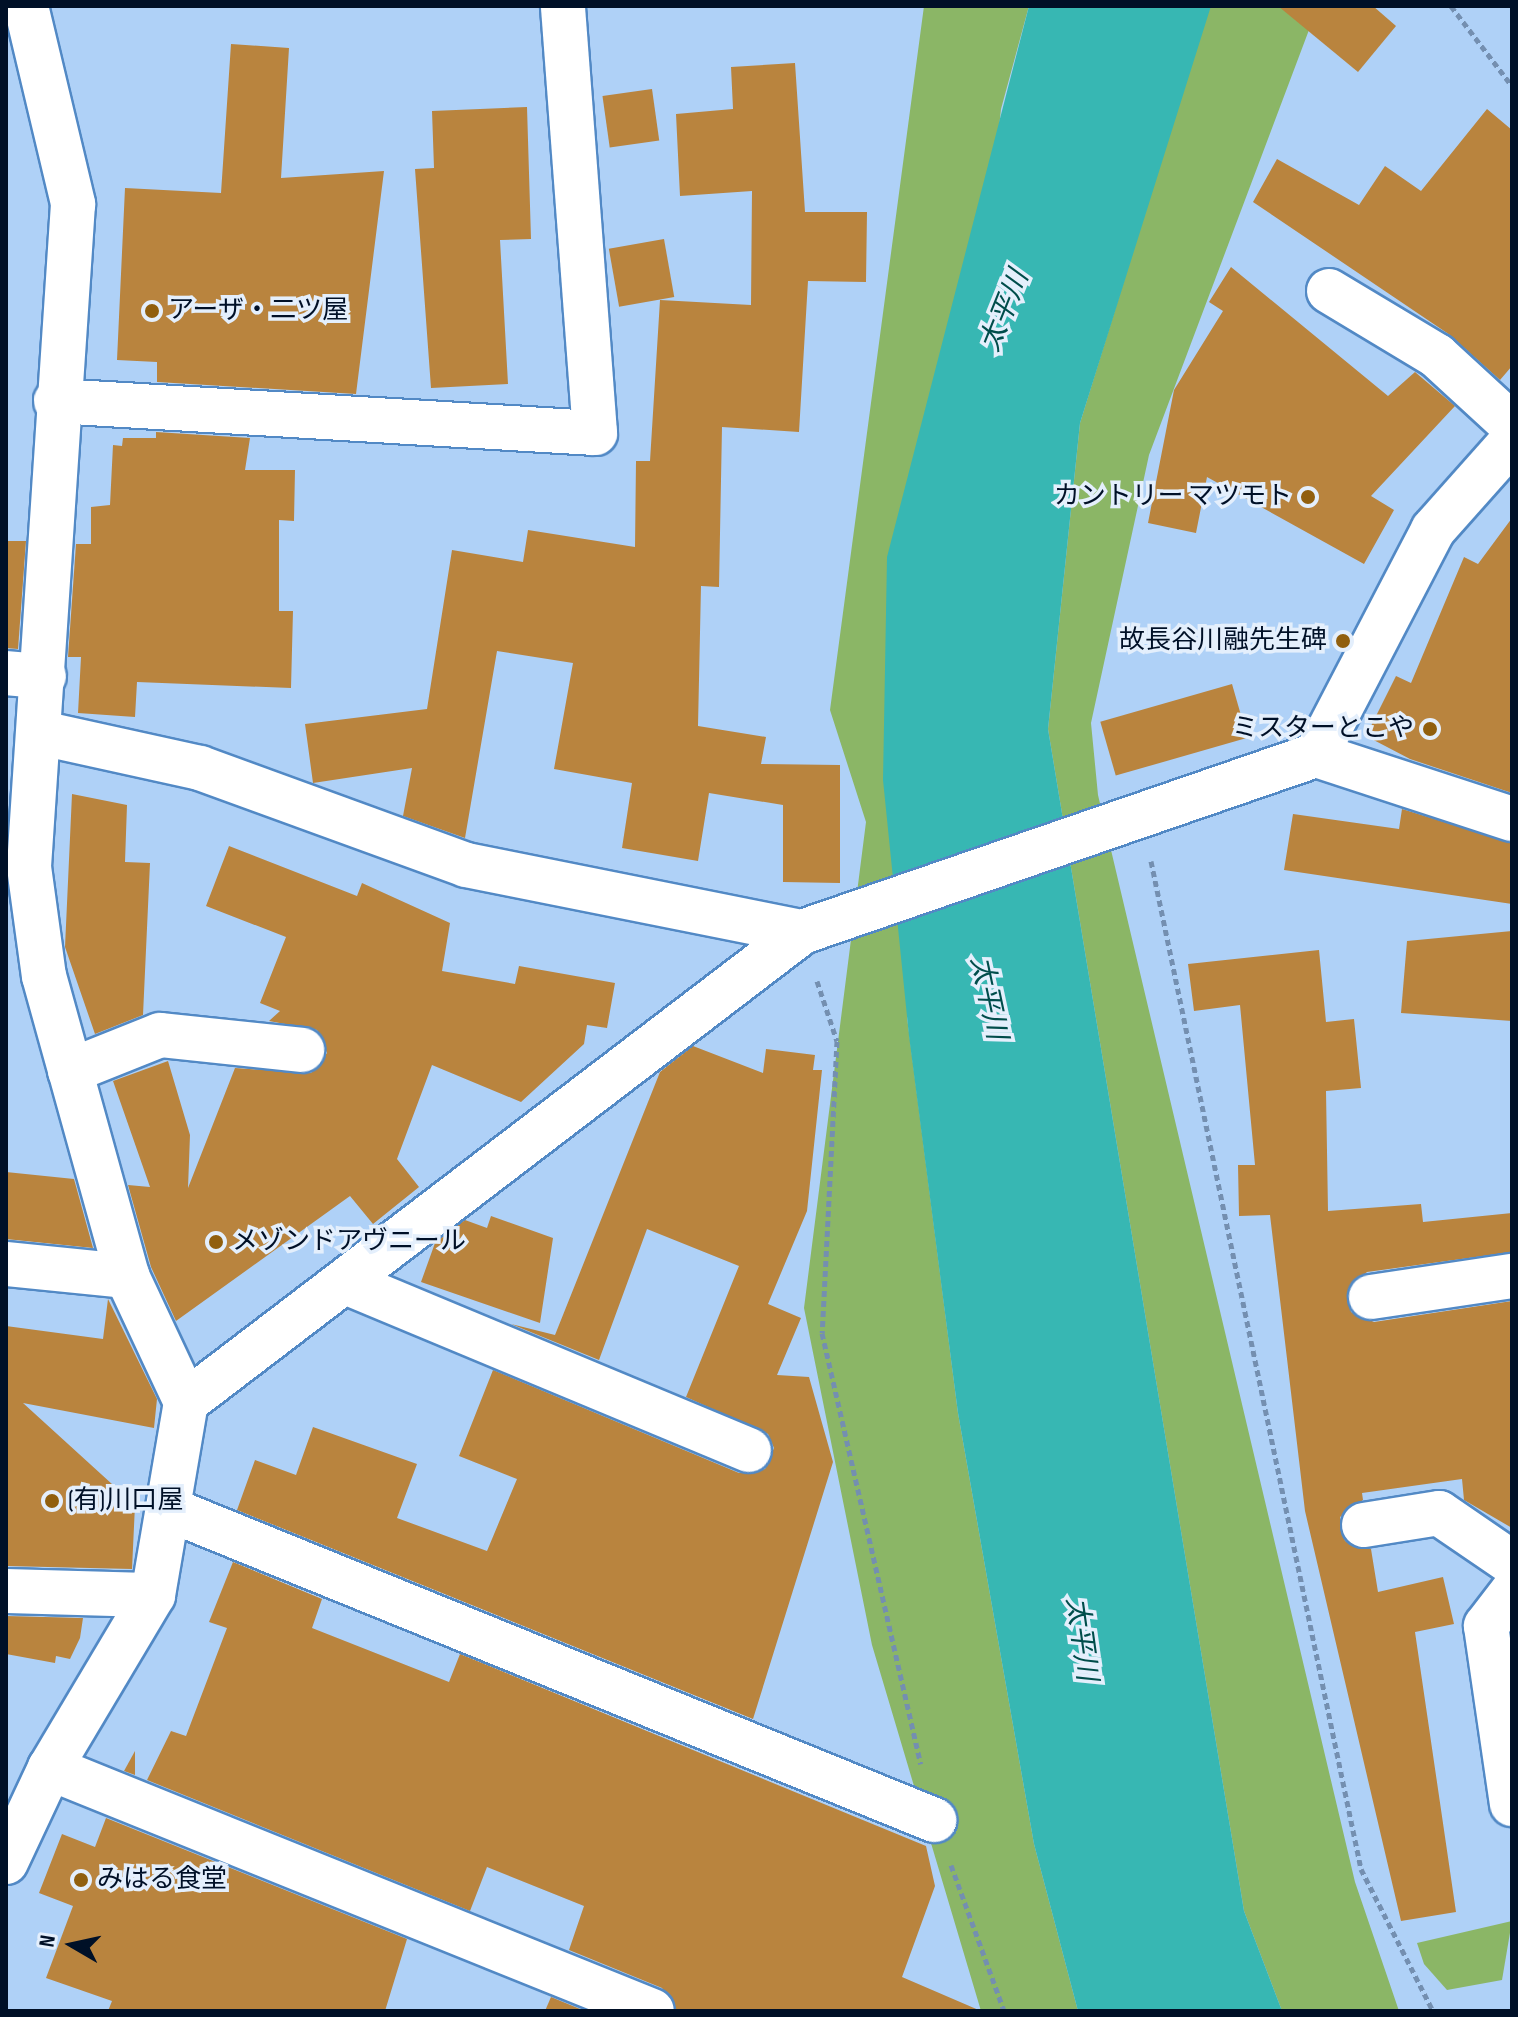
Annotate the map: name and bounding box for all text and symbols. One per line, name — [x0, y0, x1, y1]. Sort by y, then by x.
water label: 太平川 — [974, 266, 1036, 356]
place label: アーザ・二ツ屋 — [168, 295, 348, 327]
marker: アーザ・二ツ屋 — [143, 302, 161, 320]
place label: カントリー マツモト — [1054, 481, 1292, 513]
marker: カントリー マツモト — [1299, 488, 1317, 506]
place label: 故長谷川融先生碑 — [1119, 625, 1327, 657]
marker: 故長谷川融先生碑 — [1334, 632, 1352, 650]
place label: ミスターとこや — [1232, 713, 1414, 745]
marker: ミスターとこや — [1421, 720, 1439, 738]
water label: 太平川 — [963, 953, 1013, 1043]
place label: メゾンドアヴニール — [232, 1226, 466, 1258]
marker: メゾンドアヴニール — [207, 1233, 225, 1251]
place label: (有)川口屋 — [68, 1485, 183, 1517]
marker: (有)川口屋 — [43, 1492, 61, 1510]
water label: 太平川 — [1059, 1595, 1103, 1683]
place label: みはる食堂 — [97, 1864, 227, 1896]
marker: みはる食堂 — [72, 1871, 90, 1889]
north arrow — [32, 1905, 112, 1985]
text: N — [34, 1933, 62, 1949]

